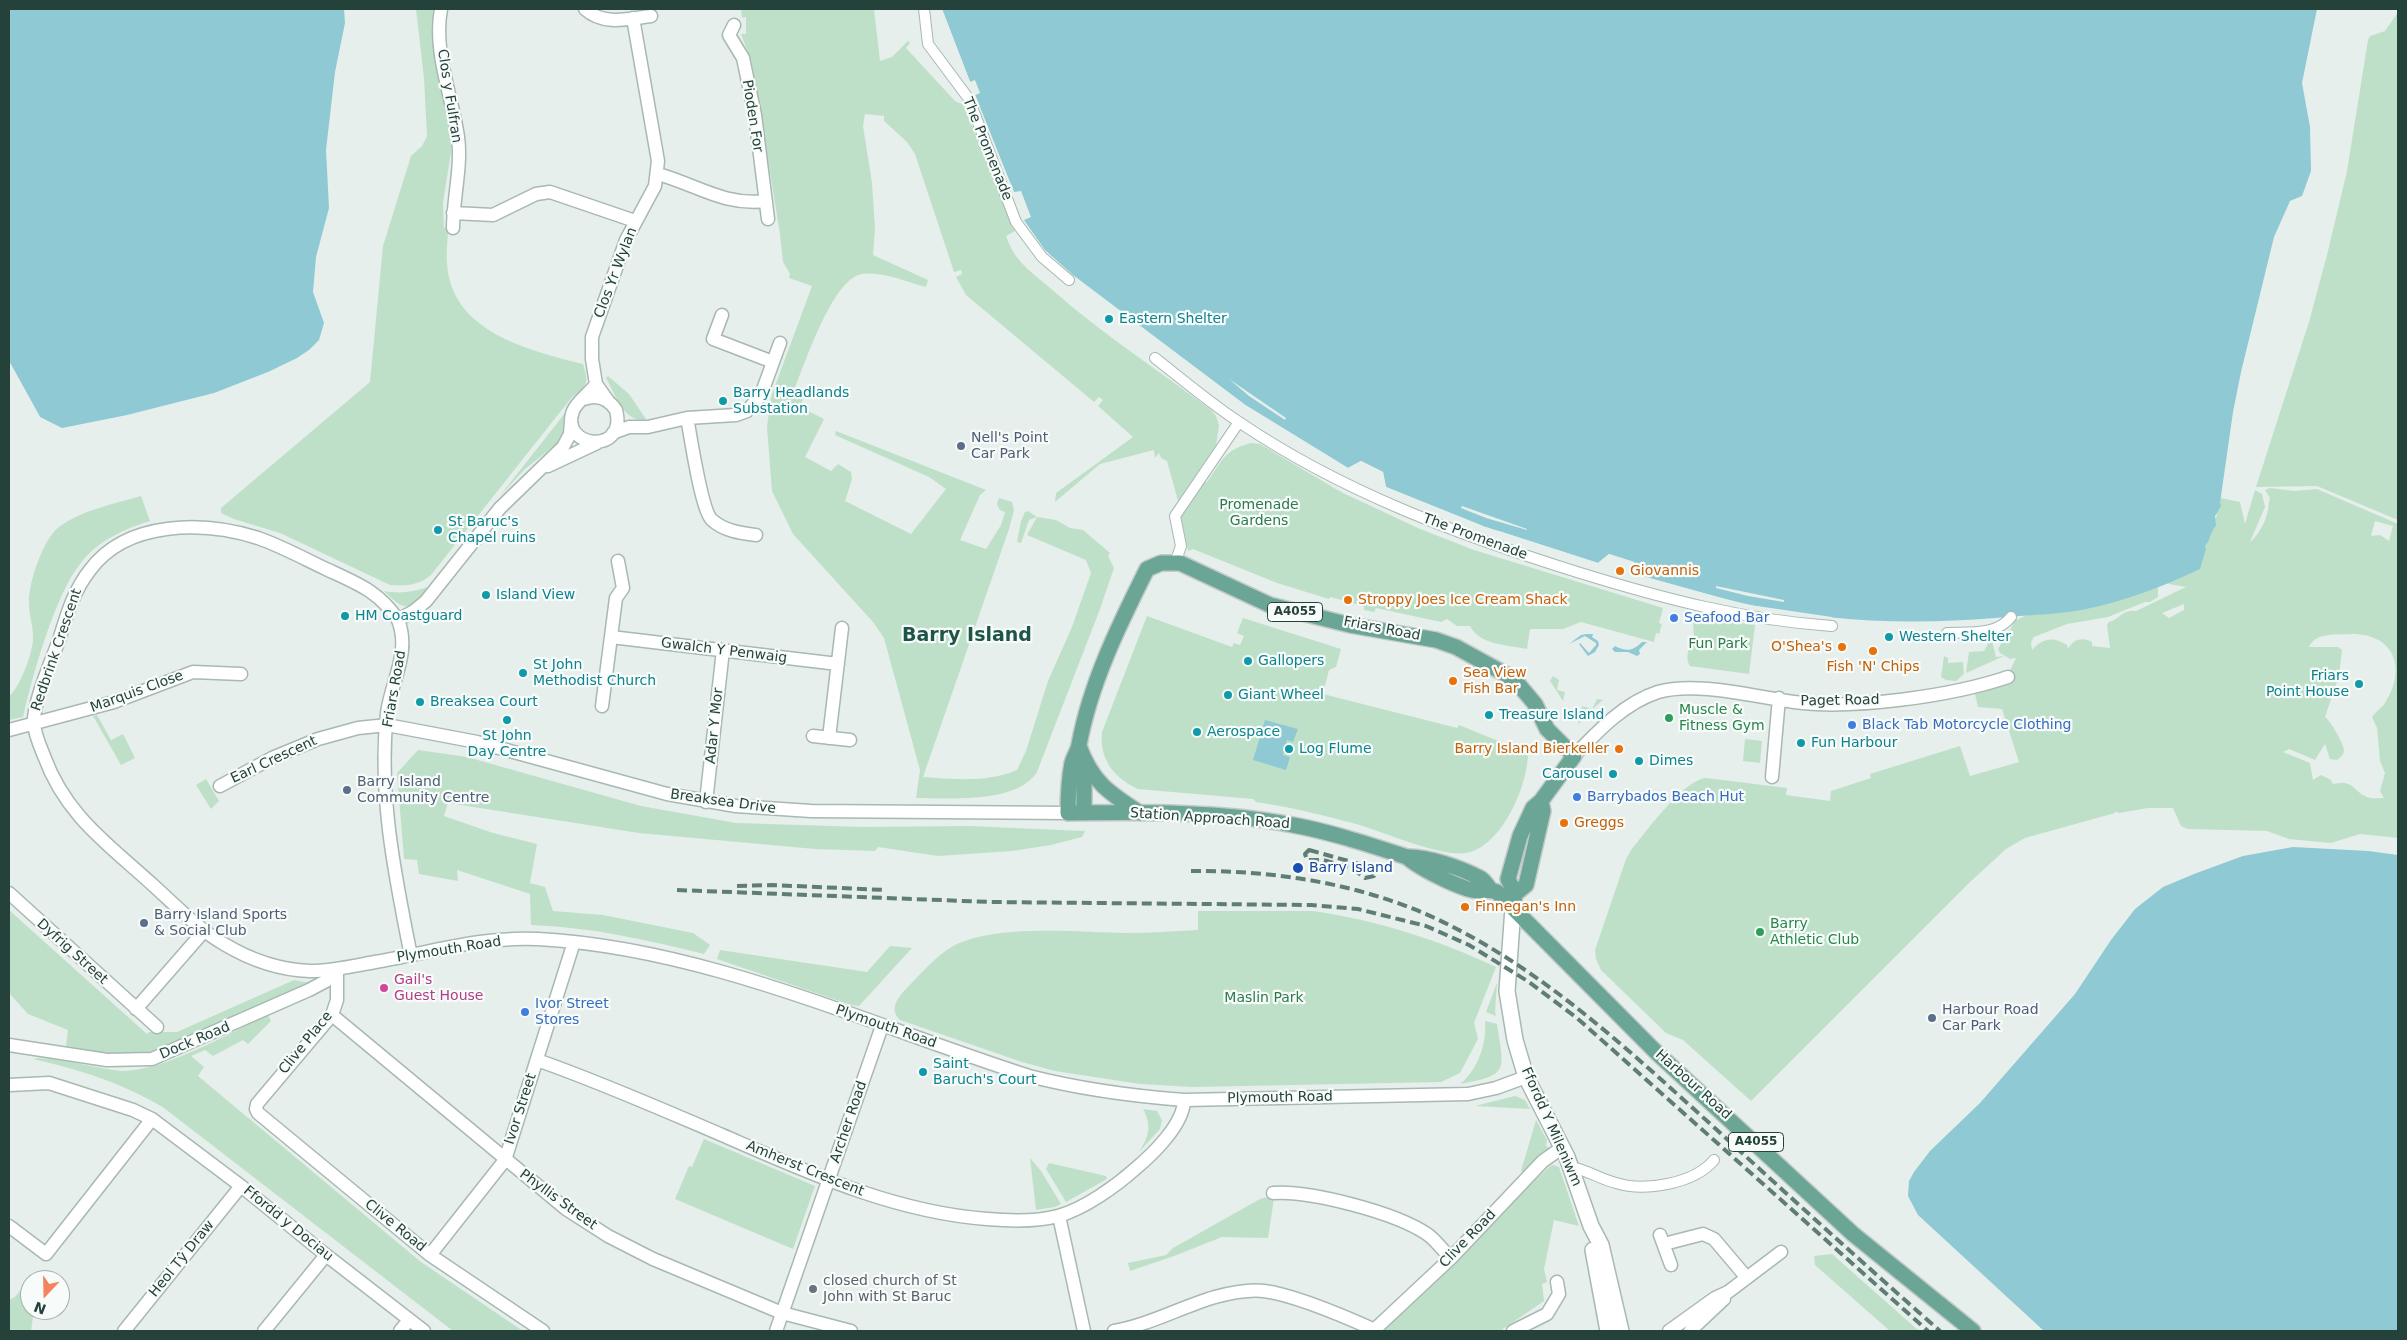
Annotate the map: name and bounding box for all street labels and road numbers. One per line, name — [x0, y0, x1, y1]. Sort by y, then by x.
street label: Clos y Fulfran — [433, 48, 465, 144]
street label: Pioden For — [738, 78, 766, 154]
street label: The Promenade — [959, 95, 1015, 203]
street label: Clos Yr Wylan — [591, 225, 641, 321]
street label: The Promenade — [1420, 510, 1530, 564]
street label: Redbrink Crescent — [28, 587, 86, 713]
road number: A4055 — [1268, 602, 1322, 622]
street label: Friars Road — [1342, 613, 1422, 645]
street label: Gwalch Y Penwaig — [660, 635, 788, 667]
street label: Friars Road — [380, 649, 410, 729]
street label: Marquis Close — [88, 667, 186, 717]
street label: Adar Y Mor — [703, 687, 727, 765]
street label: Paget Road — [1800, 692, 1880, 710]
street label: Earl Crescent — [228, 733, 320, 787]
street label: Breaksea Drive — [669, 786, 777, 818]
street label: Station Approach Road — [1129, 805, 1291, 833]
street label: Dyfrig Street — [33, 916, 111, 988]
street label: Plymouth Road — [396, 933, 502, 967]
street label: Plymouth Road — [833, 1002, 939, 1052]
street label: Clive Place — [276, 1008, 336, 1078]
street label: Dock Road — [157, 1019, 233, 1063]
street label: Harbour Road — [1652, 1046, 1734, 1124]
street label: Ffordd Y Mileniwm — [1517, 1065, 1585, 1189]
street label: Ivor Street — [502, 1071, 540, 1147]
street label: Archer Road — [827, 1079, 871, 1165]
street label: Plymouth Road — [1227, 1089, 1333, 1107]
road number: A4055 — [1728, 1132, 1784, 1152]
street label: Amherst Crescent — [744, 1138, 866, 1200]
street label: Phyllis Street — [516, 1166, 600, 1234]
street label: Ffordd y Dociau — [240, 1183, 336, 1265]
street label: Clive Road — [361, 1196, 429, 1256]
street label: Clive Road — [1436, 1207, 1500, 1271]
street label: Heol Tŷ Draw — [146, 1217, 218, 1301]

